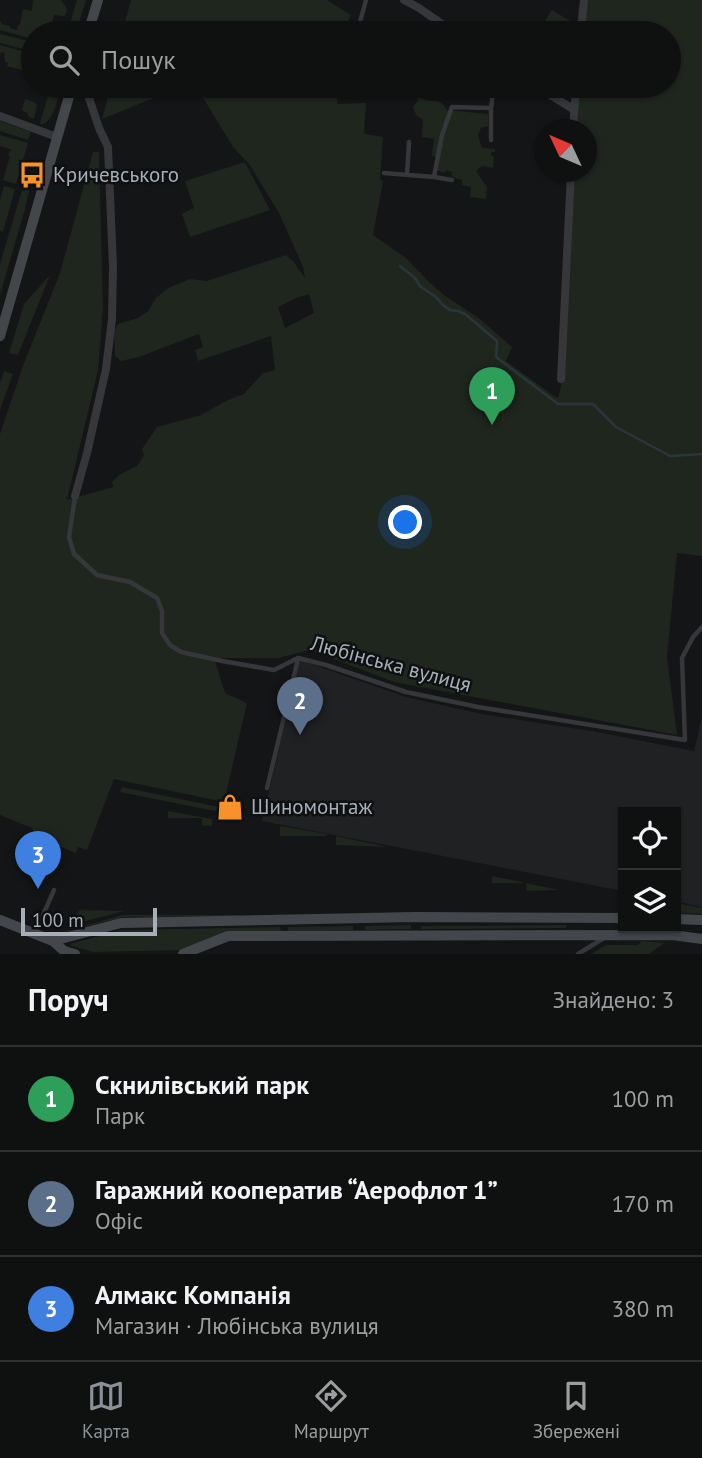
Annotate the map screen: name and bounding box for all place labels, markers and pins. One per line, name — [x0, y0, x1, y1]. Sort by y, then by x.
bus stop icon: Кричевського — [17, 160, 47, 190]
place label: Кричевського — [53, 161, 179, 188]
pin: 1 — [469, 367, 515, 425]
pin: 2 — [277, 677, 323, 735]
shop icon: Шиномонтаж — [215, 792, 245, 822]
place label: Шиномонтаж — [251, 793, 372, 820]
pin: 3 — [15, 831, 61, 889]

